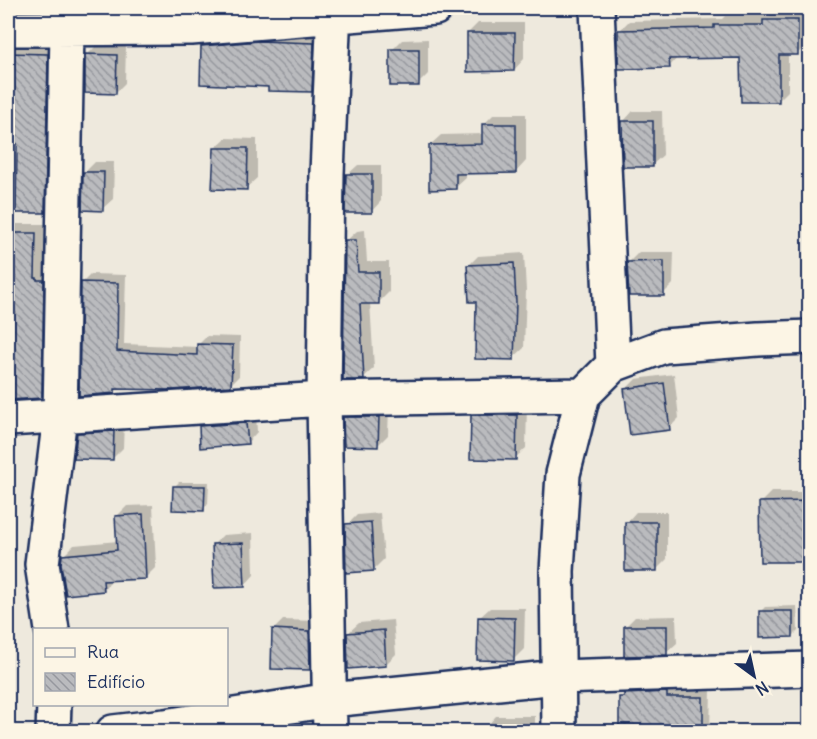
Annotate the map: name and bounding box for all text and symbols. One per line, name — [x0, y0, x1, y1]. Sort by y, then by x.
legend — [33, 628, 228, 706]
text: Rua — [87, 640, 119, 663]
north arrow — [724, 646, 784, 706]
text: Edifício — [87, 670, 145, 693]
text: N — [752, 677, 772, 700]

